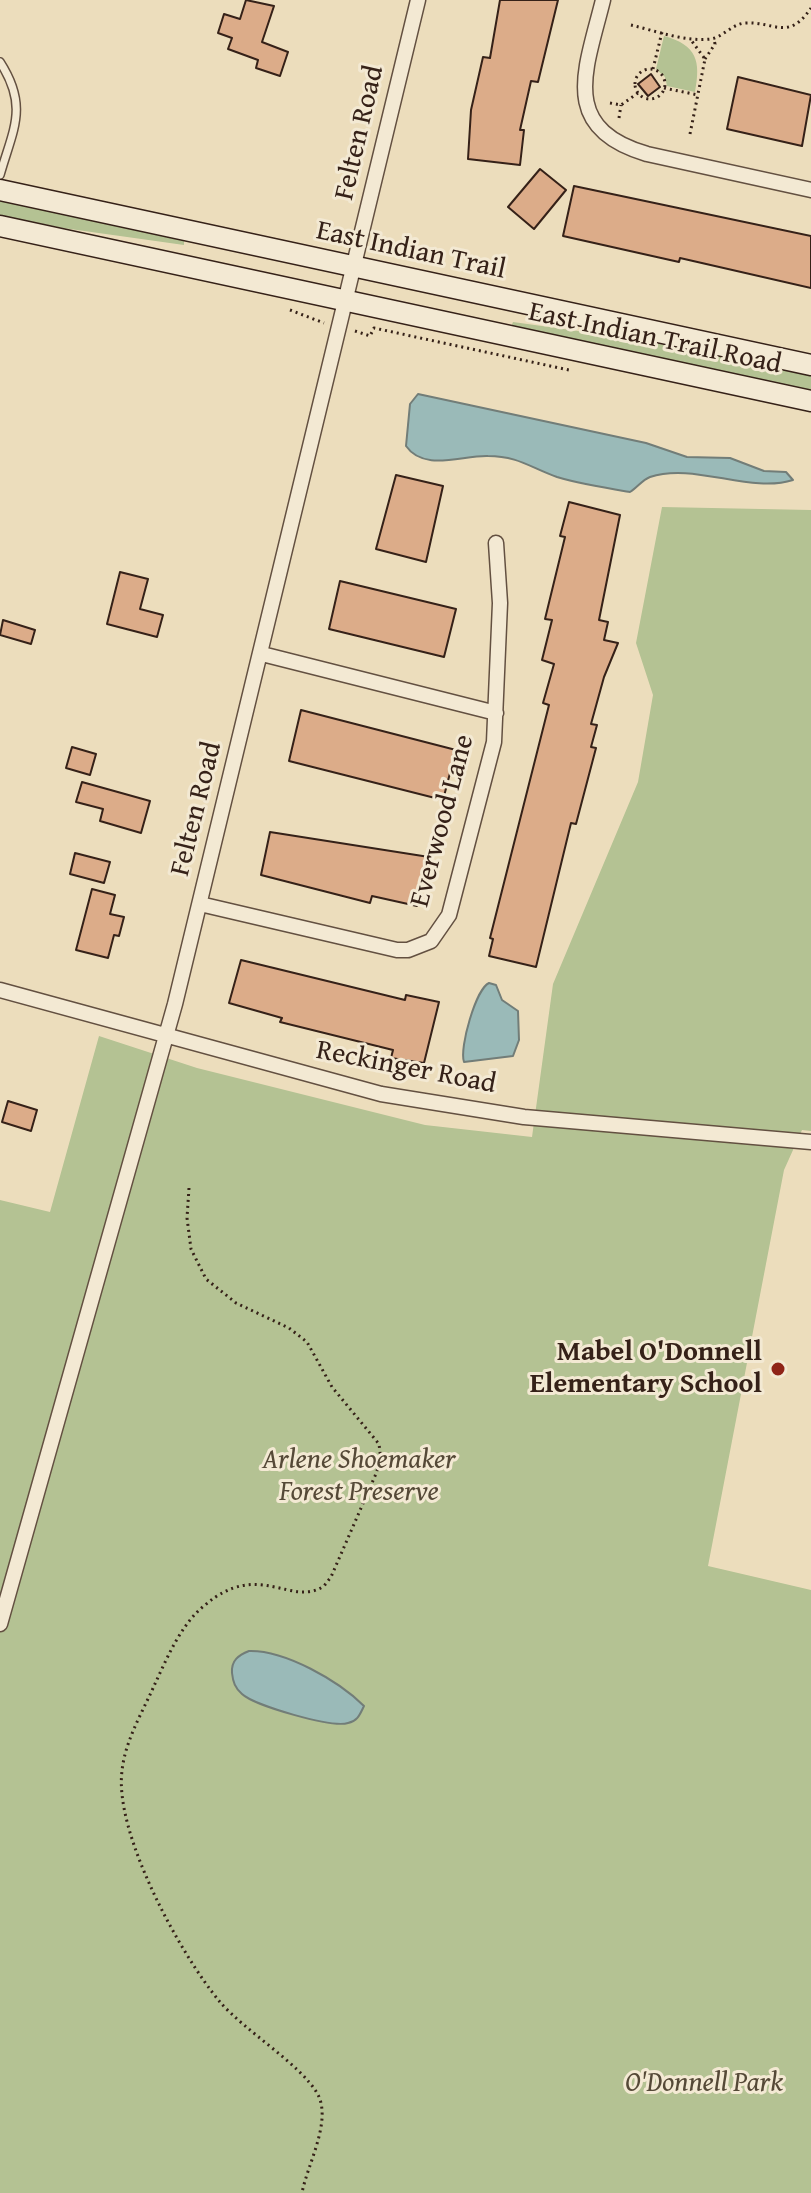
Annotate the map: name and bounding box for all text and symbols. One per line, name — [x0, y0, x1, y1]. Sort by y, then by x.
street label: Felten Road — [328, 62, 392, 204]
street label: East Indian Trail — [313, 215, 509, 287]
street label: East Indian Trail Road — [526, 296, 784, 382]
street label: Everwood Lane — [404, 731, 482, 911]
street label: Felten Road — [164, 738, 230, 880]
street label: Reckinger Road — [313, 1034, 499, 1102]
place label: Mabel O'Donnell Elementary School — [530, 1336, 762, 1402]
marker: Mabel O'Donnell Elementary School — [769, 1360, 787, 1378]
park label: Arlene Shoemaker Forest Preserve — [262, 1444, 456, 1510]
park label: O'Donnell Park — [625, 2067, 783, 2101]

